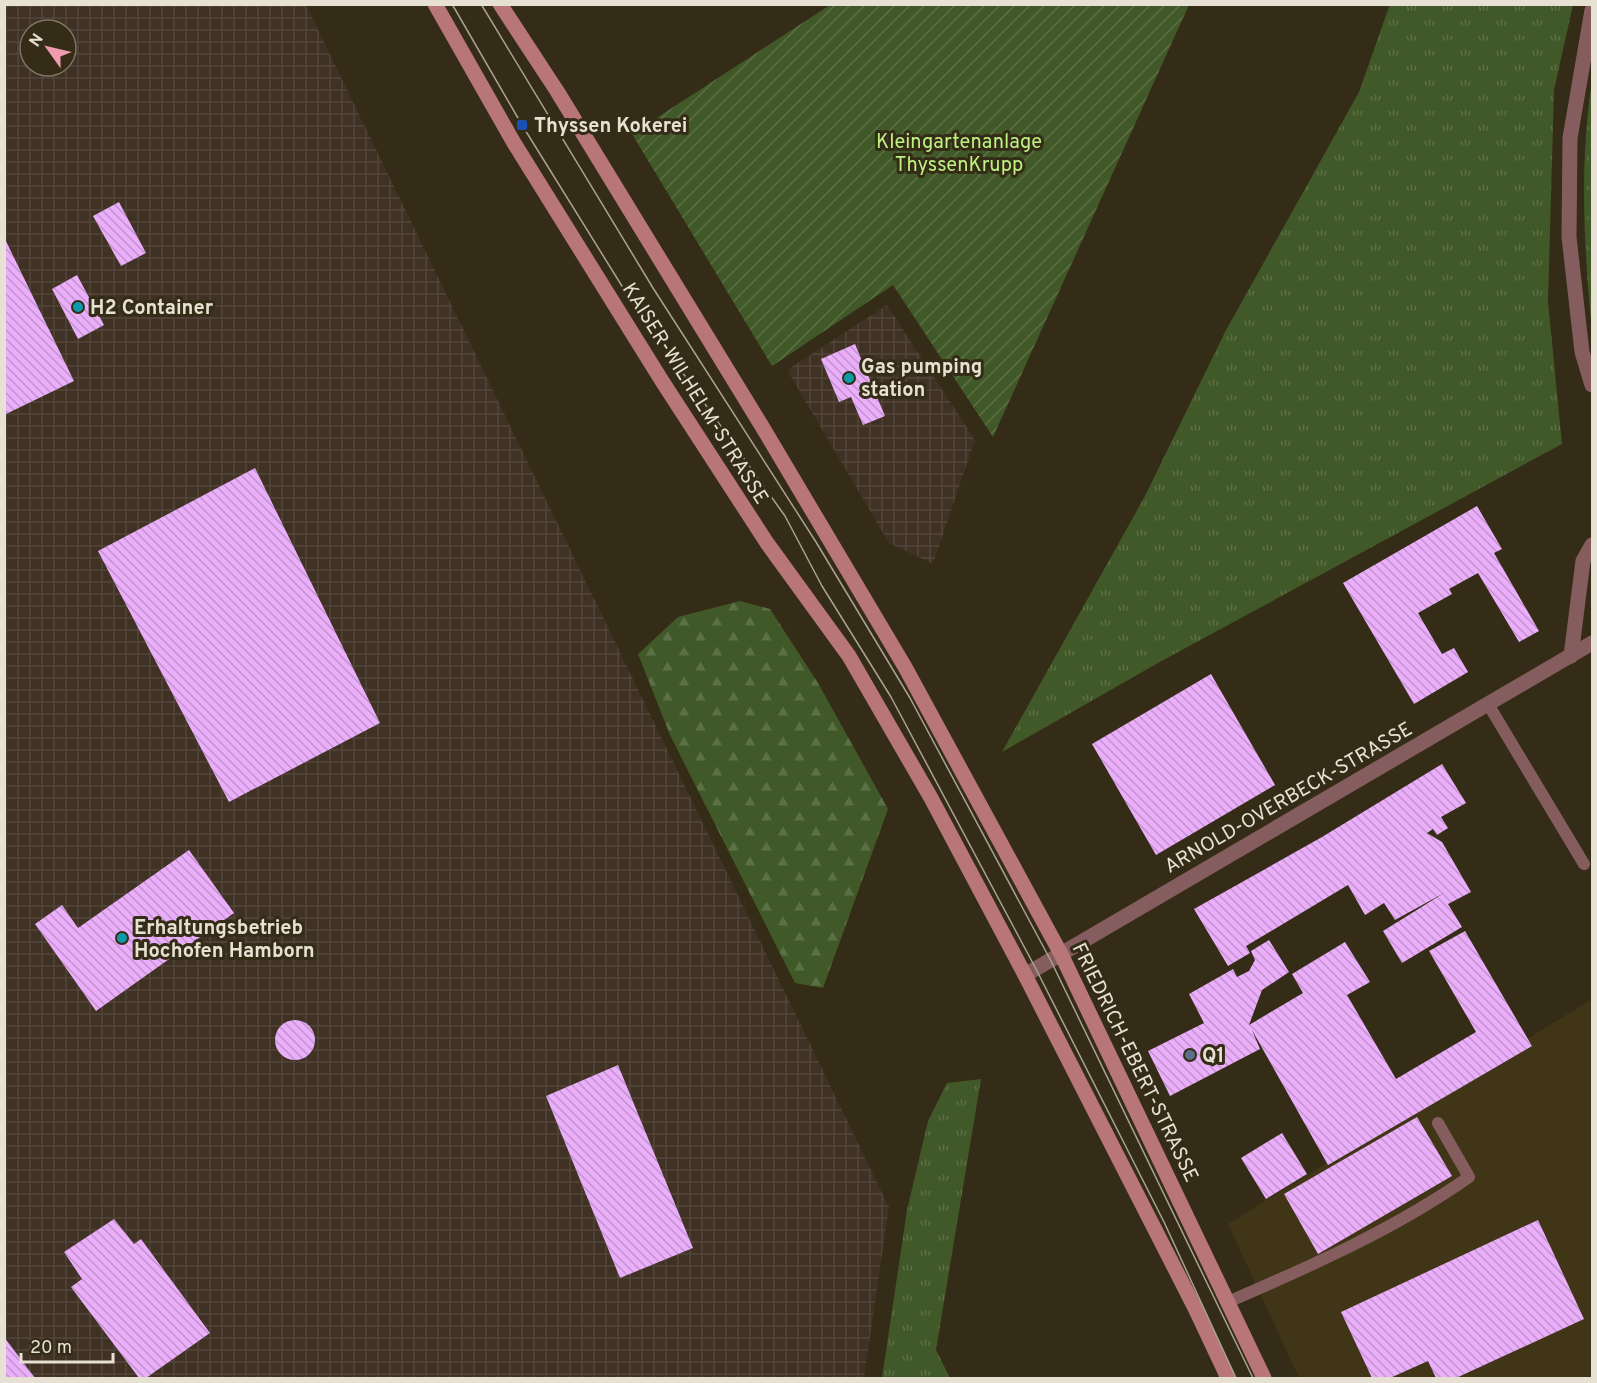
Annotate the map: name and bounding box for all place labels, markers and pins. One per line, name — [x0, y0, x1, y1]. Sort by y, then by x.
place label: Thyssen Kokerei — [534, 114, 687, 140]
marker: Thyssen Kokerei — [515, 118, 529, 132]
place label: H2 Container — [90, 296, 214, 322]
marker: H2 Container — [71, 300, 85, 314]
place label: Gas pumping station — [861, 355, 982, 404]
marker: Gas pumping station — [842, 371, 856, 385]
place label: Erhaltungsbetrieb Hochofen Hamborn — [134, 916, 315, 965]
marker: Erhaltungsbetrieb Hochofen Hamborn — [115, 931, 129, 945]
place label: Q1 — [1202, 1044, 1224, 1070]
marker: Q1 — [1183, 1048, 1197, 1062]

